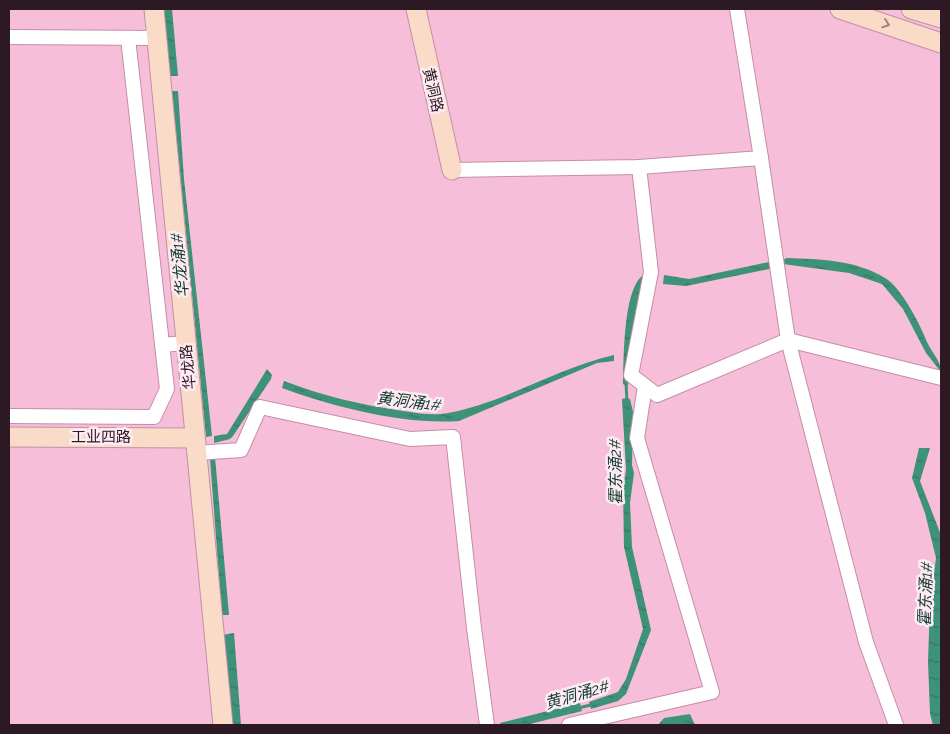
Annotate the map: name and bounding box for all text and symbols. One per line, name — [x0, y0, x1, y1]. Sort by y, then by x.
one-way arrow — [881, 19, 890, 29]
street label: 黄洞路 — [419, 66, 447, 114]
water label: 华龙涌1# — [167, 231, 192, 298]
street label: 华龙路 — [177, 344, 199, 390]
water label: 黄洞涌1# — [376, 388, 443, 415]
street label: 工业四路 — [71, 428, 131, 446]
water label: 霍东涌2# — [605, 438, 626, 505]
water label: 霍东涌1# — [915, 561, 936, 627]
water label: 黄洞涌2# — [543, 676, 612, 713]

